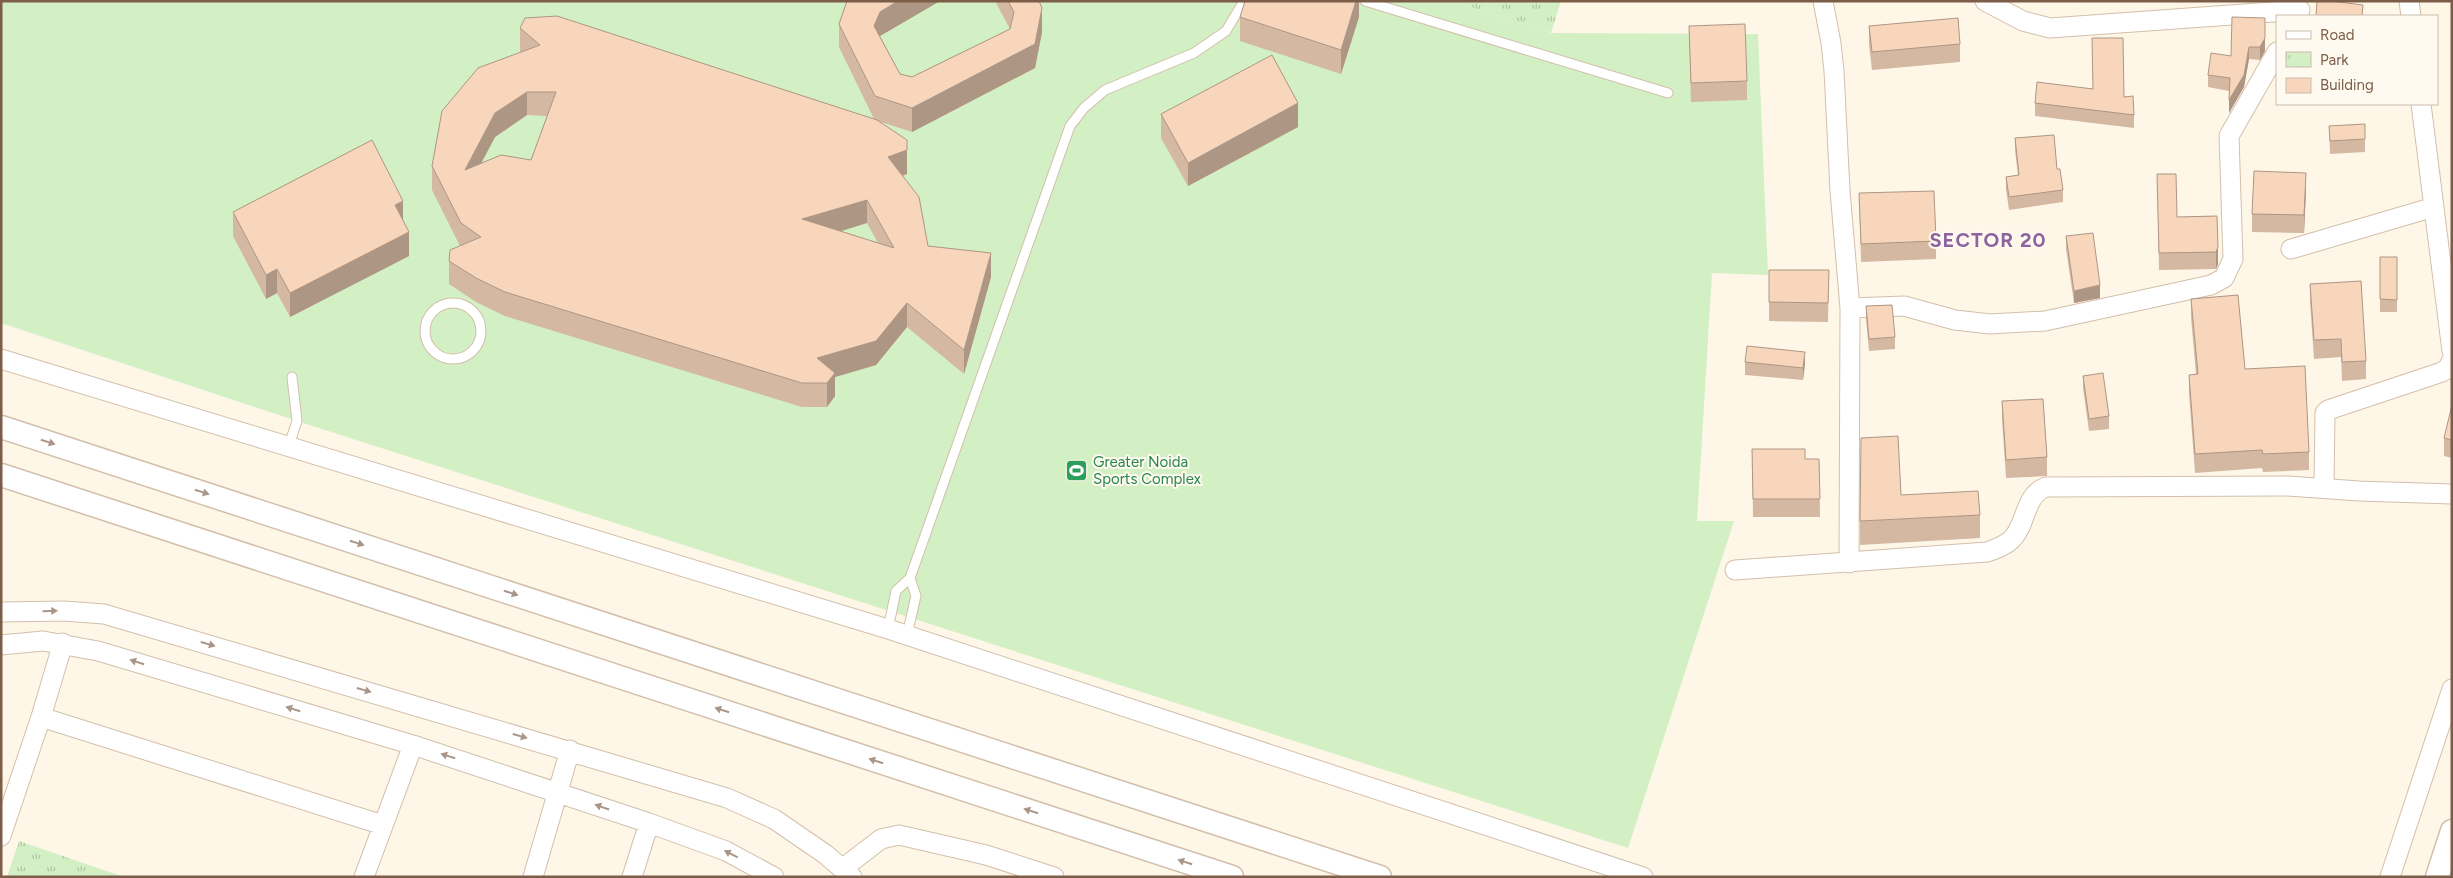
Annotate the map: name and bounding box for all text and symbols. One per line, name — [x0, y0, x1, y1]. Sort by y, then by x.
legend — [2276, 15, 2438, 105]
text: Road — [2320, 26, 2355, 44]
text: Park — [2320, 51, 2349, 69]
text: Building — [2320, 76, 2374, 94]
district label: SECTOR 20 — [1929, 228, 2047, 252]
one-way arrow — [40, 438, 55, 446]
place label: Greater Noida Sports Complex — [1093, 453, 1201, 488]
sports icon: Greater Noida Sports Complex — [1065, 459, 1089, 483]
one-way arrow — [195, 488, 210, 496]
one-way arrow — [349, 539, 364, 547]
one-way arrow — [504, 589, 519, 597]
one-way arrow — [42, 607, 58, 615]
one-way arrow — [201, 641, 216, 649]
one-way arrow — [129, 658, 144, 666]
one-way arrow — [357, 687, 372, 695]
one-way arrow — [285, 704, 300, 712]
one-way arrow — [714, 706, 729, 714]
one-way arrow — [512, 732, 527, 740]
one-way arrow — [440, 752, 455, 760]
one-way arrow — [869, 756, 884, 764]
one-way arrow — [595, 803, 610, 810]
one-way arrow — [1023, 807, 1038, 815]
one-way arrow — [724, 850, 738, 858]
one-way arrow — [1178, 857, 1193, 865]

